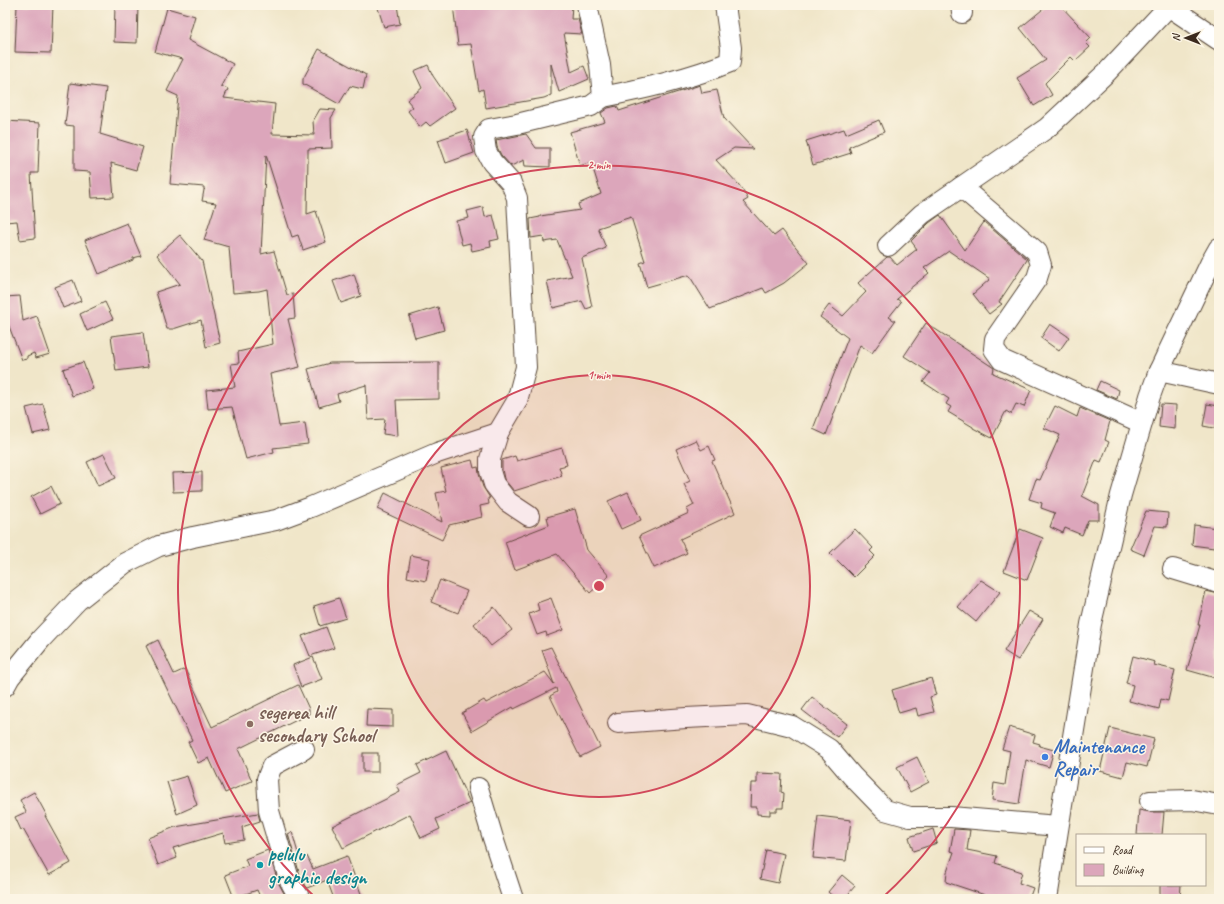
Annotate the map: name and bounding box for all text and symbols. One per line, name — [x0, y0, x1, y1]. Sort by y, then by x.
north arrow — [1166, 18, 1206, 58]
text: N — [1169, 32, 1183, 41]
text: 2 min — [588, 157, 611, 173]
text: 1 min — [588, 367, 611, 383]
centre of rings — [592, 579, 606, 593]
place label: segerea hill secondary School — [258, 700, 378, 748]
marker: segerea hill secondary School — [245, 719, 255, 729]
place label: Maintenance Repair — [1053, 734, 1145, 782]
marker: Maintenance Repair — [1040, 752, 1050, 762]
legend — [1076, 834, 1206, 886]
place label: pelulu graphic design — [268, 842, 368, 890]
text: Road — [1112, 842, 1134, 858]
marker: pelulu graphic design — [255, 860, 265, 870]
text: Building — [1112, 862, 1144, 878]

